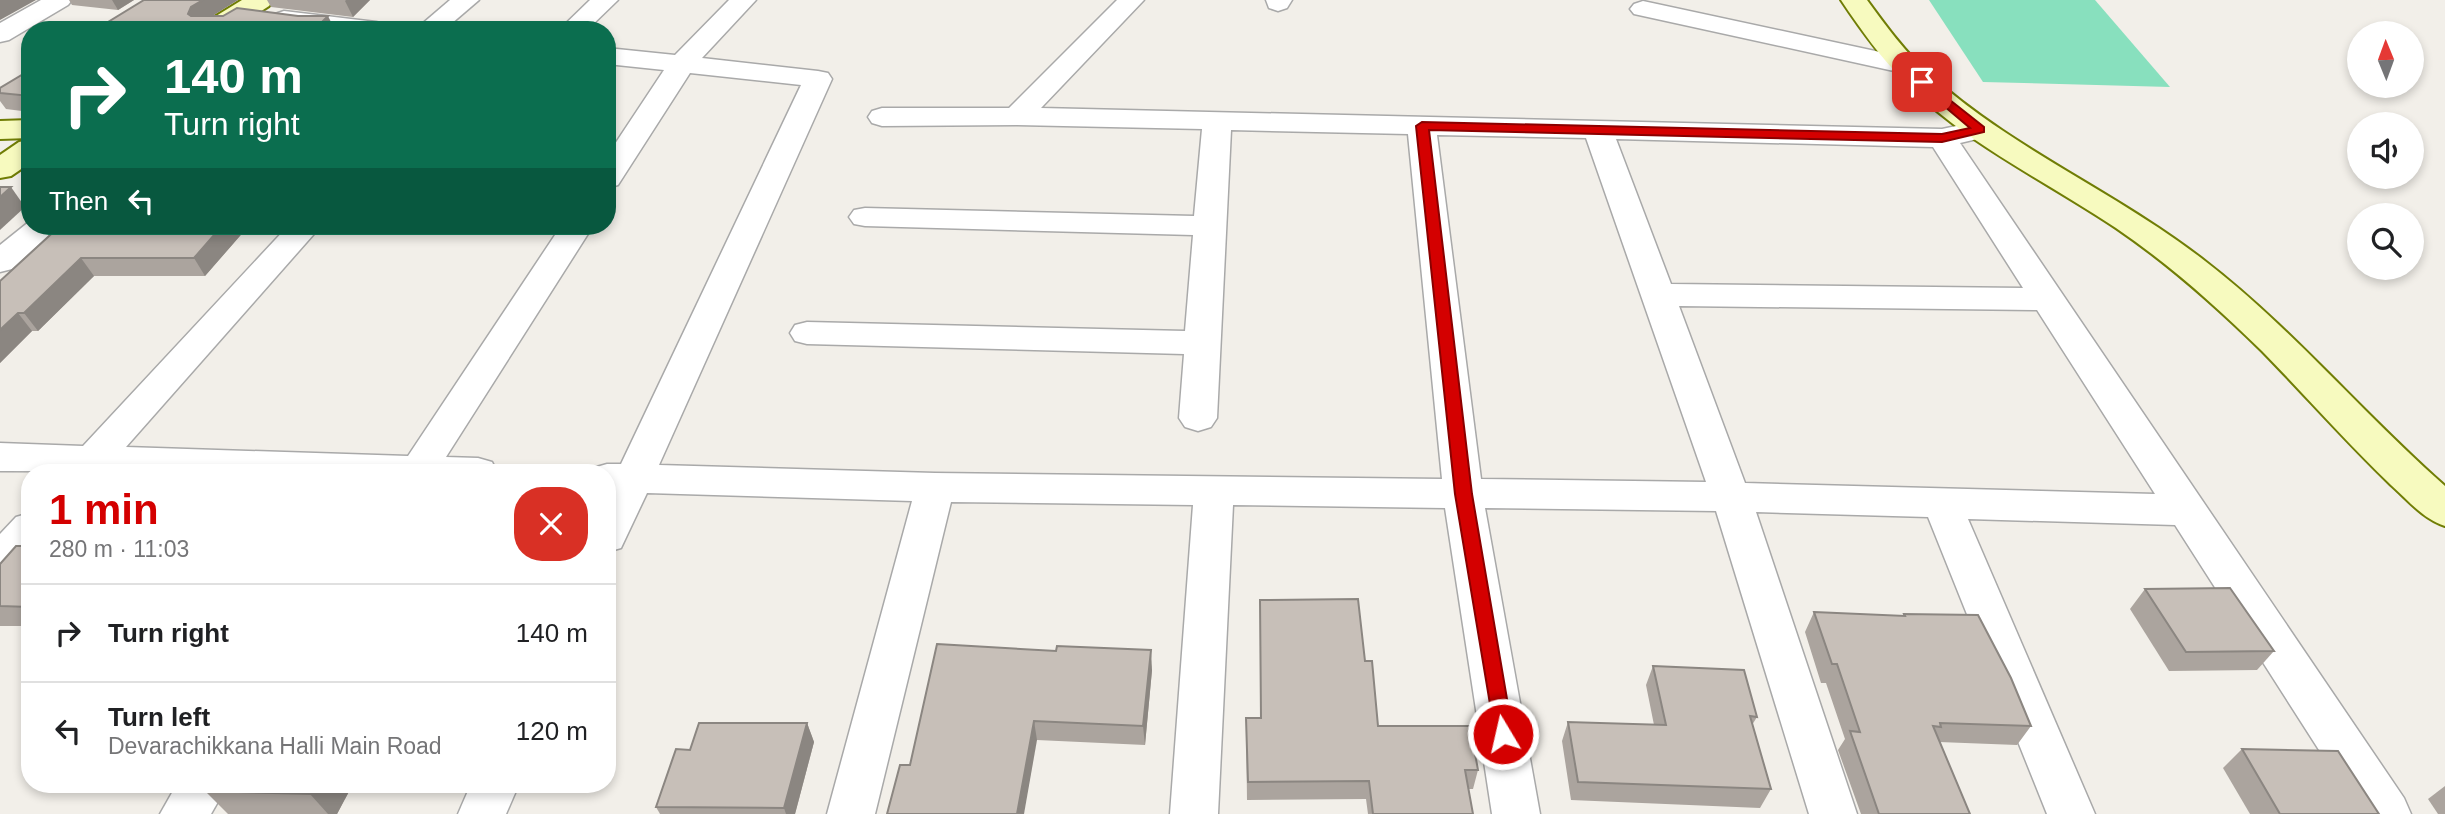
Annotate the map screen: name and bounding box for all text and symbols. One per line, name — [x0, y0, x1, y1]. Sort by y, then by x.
north arrow — [2347, 21, 2424, 98]
map controls — [2347, 21, 2424, 280]
icon: right — [49, 49, 140, 140]
text: 140 m — [164, 49, 303, 103]
pin — [1892, 52, 1952, 112]
icon: arrive — [1903, 63, 1941, 101]
text: Turn right — [164, 106, 300, 142]
button: sound — [2347, 112, 2424, 189]
icon: left — [122, 182, 160, 220]
text: Then — [49, 186, 108, 216]
button: search — [2347, 203, 2424, 280]
text: 1 min — [49, 486, 159, 533]
button: close — [514, 487, 588, 561]
text: 280 m · 11:03 — [49, 536, 189, 562]
icon: right — [49, 614, 87, 652]
text: Turn right — [108, 618, 229, 648]
text: 140 m — [516, 618, 588, 648]
position arrow — [1466, 697, 1540, 771]
text: Turn left — [108, 702, 210, 732]
icon: left — [49, 712, 87, 750]
text: 120 m — [516, 716, 588, 746]
text: Devarachikkana Halli Main Road — [108, 733, 442, 759]

